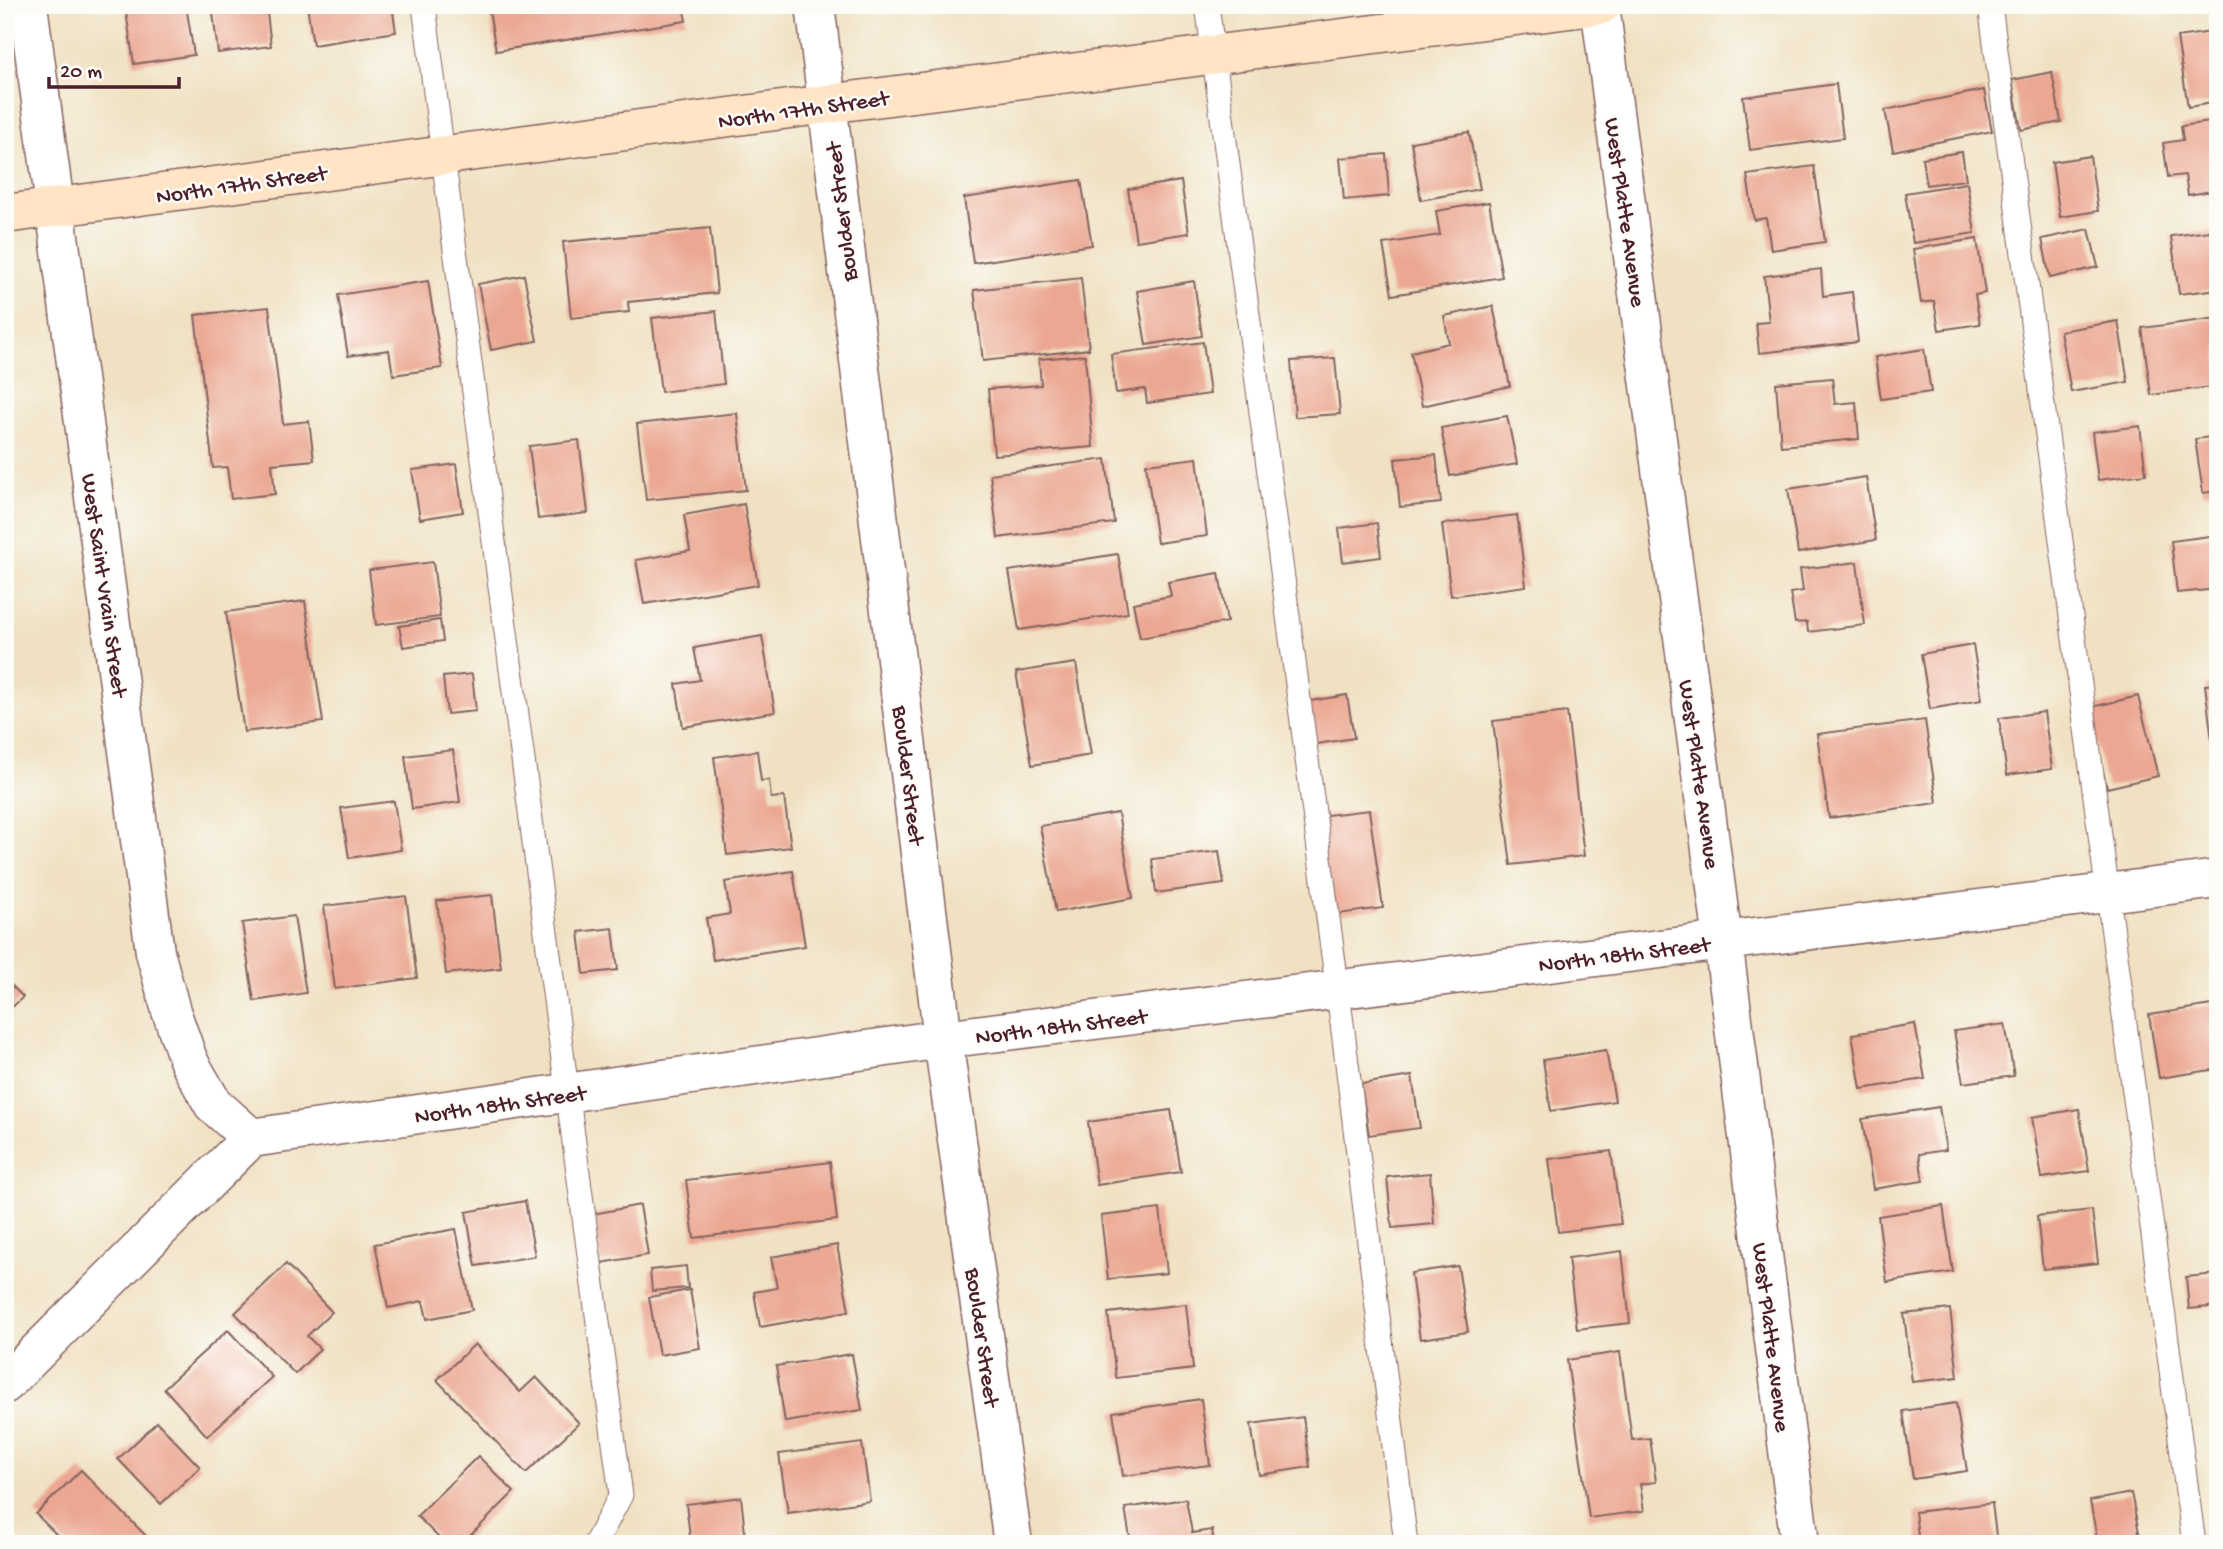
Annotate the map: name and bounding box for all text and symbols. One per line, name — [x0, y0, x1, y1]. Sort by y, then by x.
scale bar — [49, 46, 178, 90]
text: 20 m — [60, 61, 102, 86]
street label: North 17th Street — [716, 86, 892, 137]
street label: West Platte Avenue — [1597, 116, 1650, 310]
street label: Boulder Street — [821, 139, 866, 284]
street label: North 17th Street — [154, 161, 330, 212]
street label: West Saint Vrain Street — [73, 472, 132, 701]
street label: West Platte Avenue — [1671, 678, 1724, 872]
street label: Boulder Street — [884, 703, 929, 848]
street label: North 18th Street — [1537, 932, 1713, 980]
street label: North 18th Street — [974, 1004, 1150, 1052]
street label: North 18th Street — [413, 1081, 589, 1132]
street label: West Platte Avenue — [1745, 1241, 1795, 1435]
street label: Boulder Street — [957, 1265, 1004, 1410]

